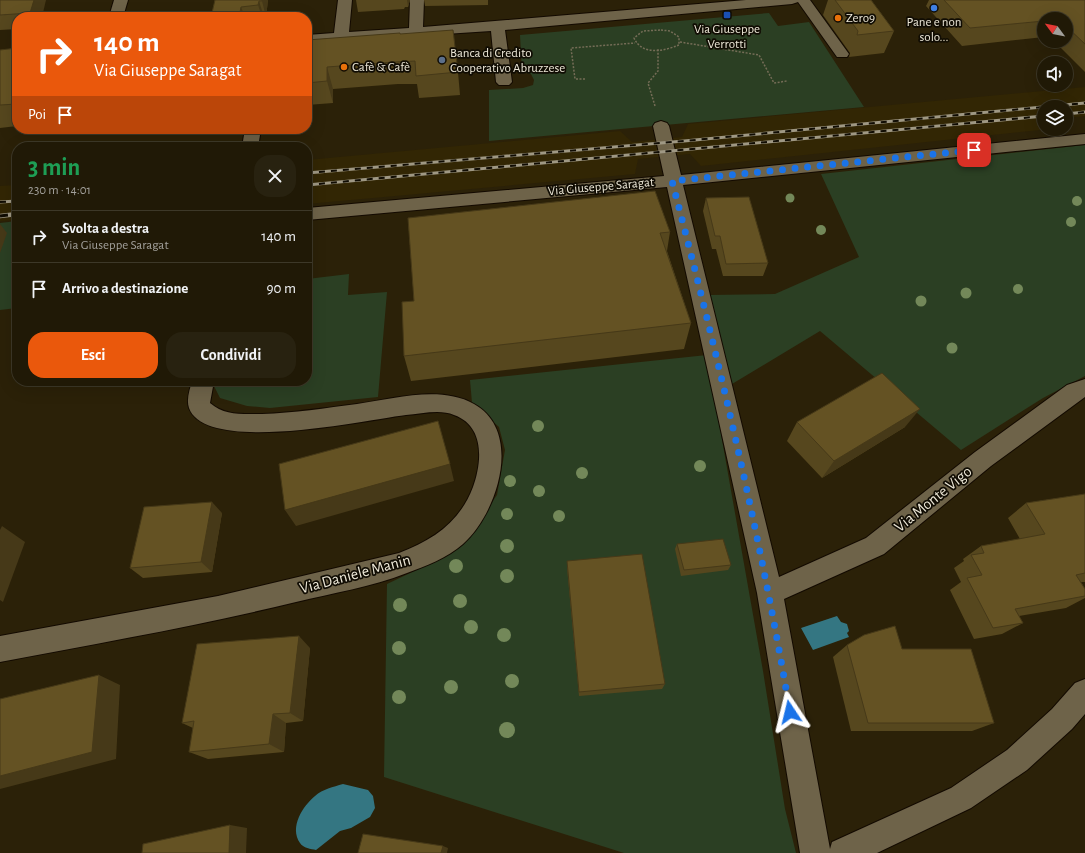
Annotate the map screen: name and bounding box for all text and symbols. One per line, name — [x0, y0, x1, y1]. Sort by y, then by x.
marker: Pane e non solo... — [929, 3, 939, 13]
marker: Via Giuseppe Verrotti — [722, 10, 732, 20]
place label: Zero9 — [846, 12, 875, 25]
north arrow — [1037, 12, 1073, 48]
map controls — [1037, 12, 1073, 136]
marker: Zero9 — [833, 13, 843, 23]
place label: Pane e non solo... — [907, 16, 961, 44]
place label: Via Giuseppe Verrotti — [694, 23, 760, 51]
icon: right — [28, 28, 80, 80]
text: 140 m — [94, 29, 160, 57]
place label: Banca di Credito Cooperativo Abruzzese — [450, 47, 565, 75]
marker: Banca di Credito Cooperativo Abruzzese — [437, 55, 447, 65]
button: sound — [1037, 56, 1073, 92]
place label: Cafè & Cafè — [352, 61, 410, 74]
text: Via Giuseppe Saragat — [94, 62, 242, 80]
marker: Cafè & Cafè — [339, 62, 349, 72]
button: layers — [1037, 100, 1073, 136]
icon: arrive — [54, 104, 76, 126]
text: Poi — [28, 107, 46, 122]
pin — [957, 133, 991, 167]
icon: arrive — [963, 139, 985, 161]
button: close — [254, 155, 296, 197]
text: 3 min — [28, 156, 80, 180]
street label: Via Giuseppe Saragat — [547, 176, 655, 198]
text: 230 m · 14:01 — [28, 184, 91, 197]
text: Svolta a destra — [62, 221, 149, 236]
icon: right — [28, 226, 50, 248]
text: 140 m — [261, 229, 296, 244]
text: Via Giuseppe Saragat — [62, 239, 169, 252]
icon: arrive — [28, 278, 50, 300]
text: Arrivo a destinazione — [62, 281, 188, 296]
text: 90 m — [267, 281, 296, 296]
button: Esci — [28, 332, 158, 378]
button: Condividi — [166, 332, 296, 378]
street label: Via Monte Vigo — [891, 463, 975, 535]
street label: Via Daniele Manin — [298, 552, 412, 596]
position arrow — [769, 691, 811, 733]

